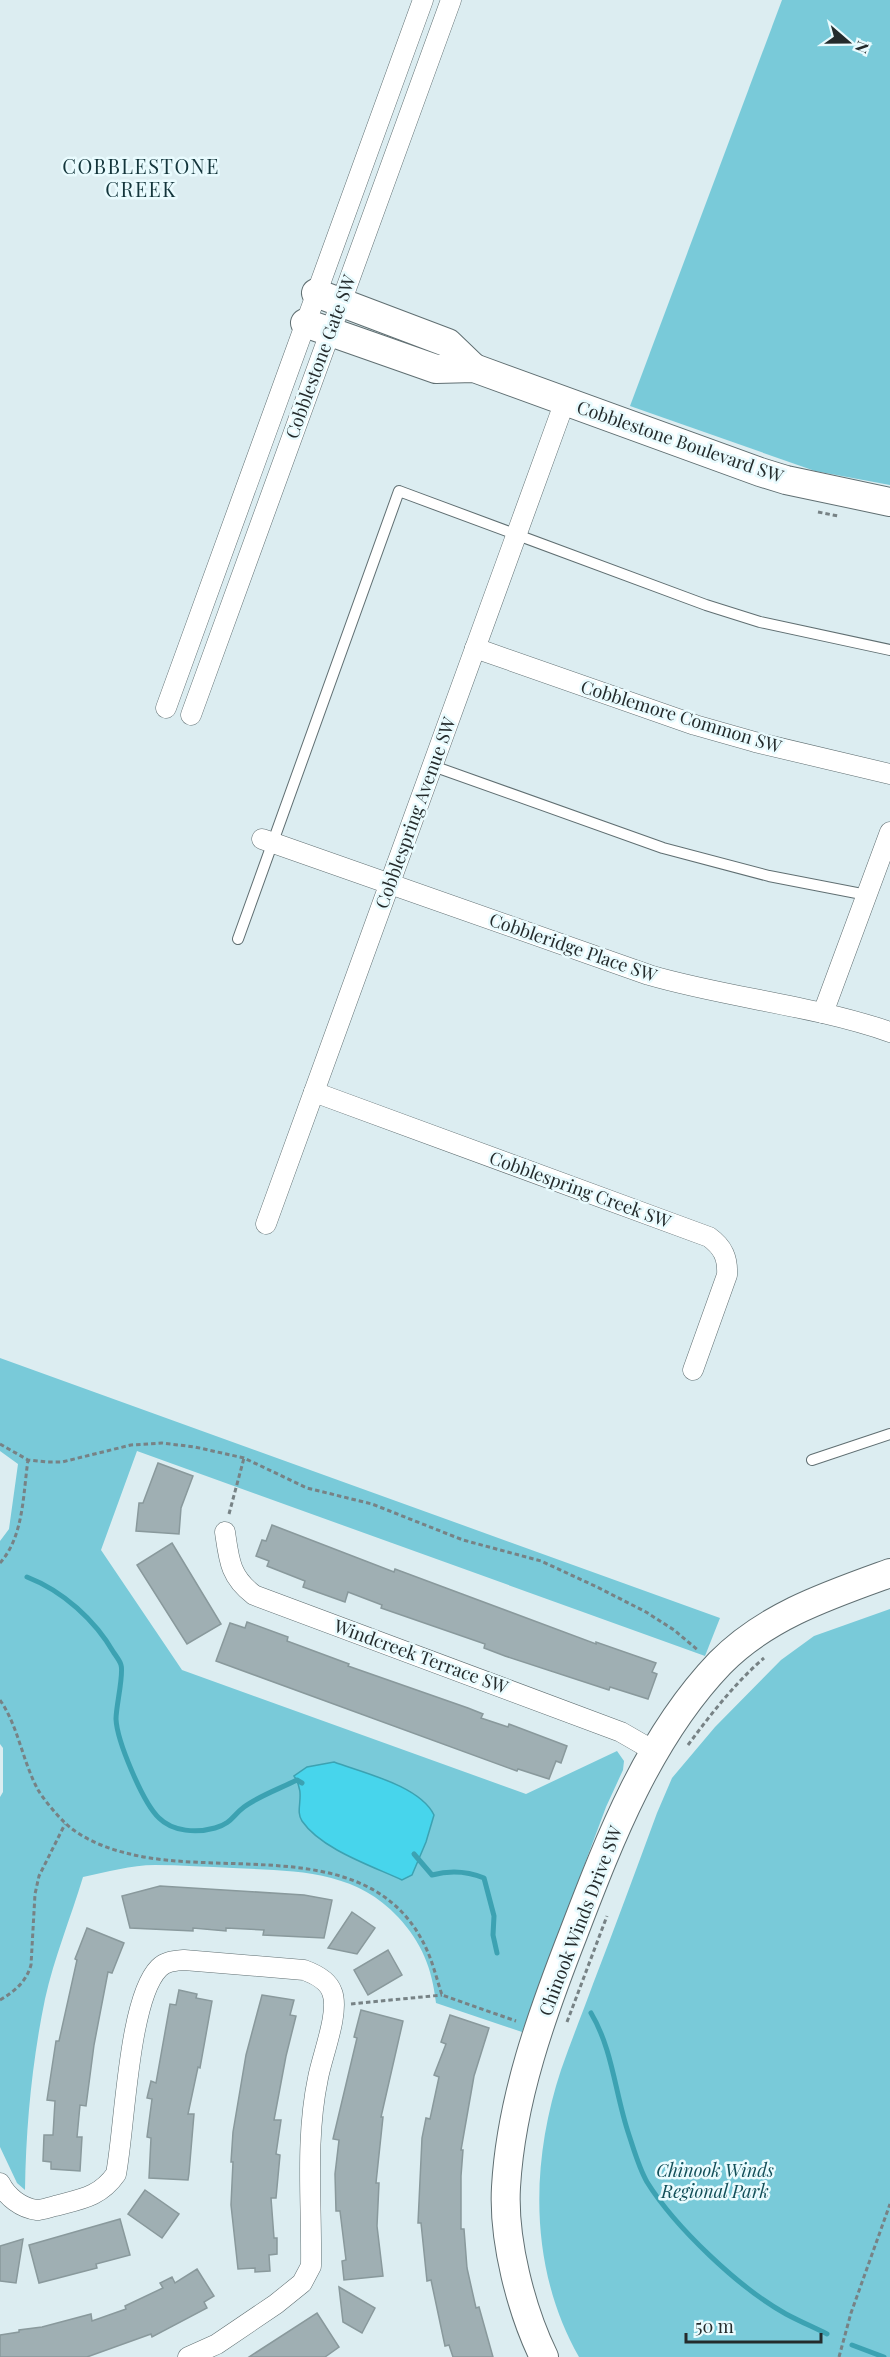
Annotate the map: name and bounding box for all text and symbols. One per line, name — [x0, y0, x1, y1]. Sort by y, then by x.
north arrow — [818, 12, 878, 72]
text: N — [851, 38, 874, 57]
district label: COBBLESTONE CREEK — [62, 152, 220, 202]
street label: Cobblestone Gate SW — [279, 271, 361, 442]
street label: Cobblestone Boulevard SW — [574, 394, 787, 488]
street label: Cobblemore Common SW — [578, 674, 785, 758]
street label: Cobblespring Avenue SW — [369, 713, 461, 912]
street label: Cobbleridge Place SW — [486, 907, 661, 987]
street label: Cobblespring Creek SW — [486, 1145, 675, 1233]
street label: Windcreek Terrace SW — [330, 1613, 512, 1699]
street label: Chinook Winds Drive SW — [533, 1822, 628, 2019]
park label: Chinook Winds Regional Park — [656, 2158, 774, 2203]
scale bar — [686, 2306, 821, 2344]
text: 50 m — [695, 2314, 734, 2338]

